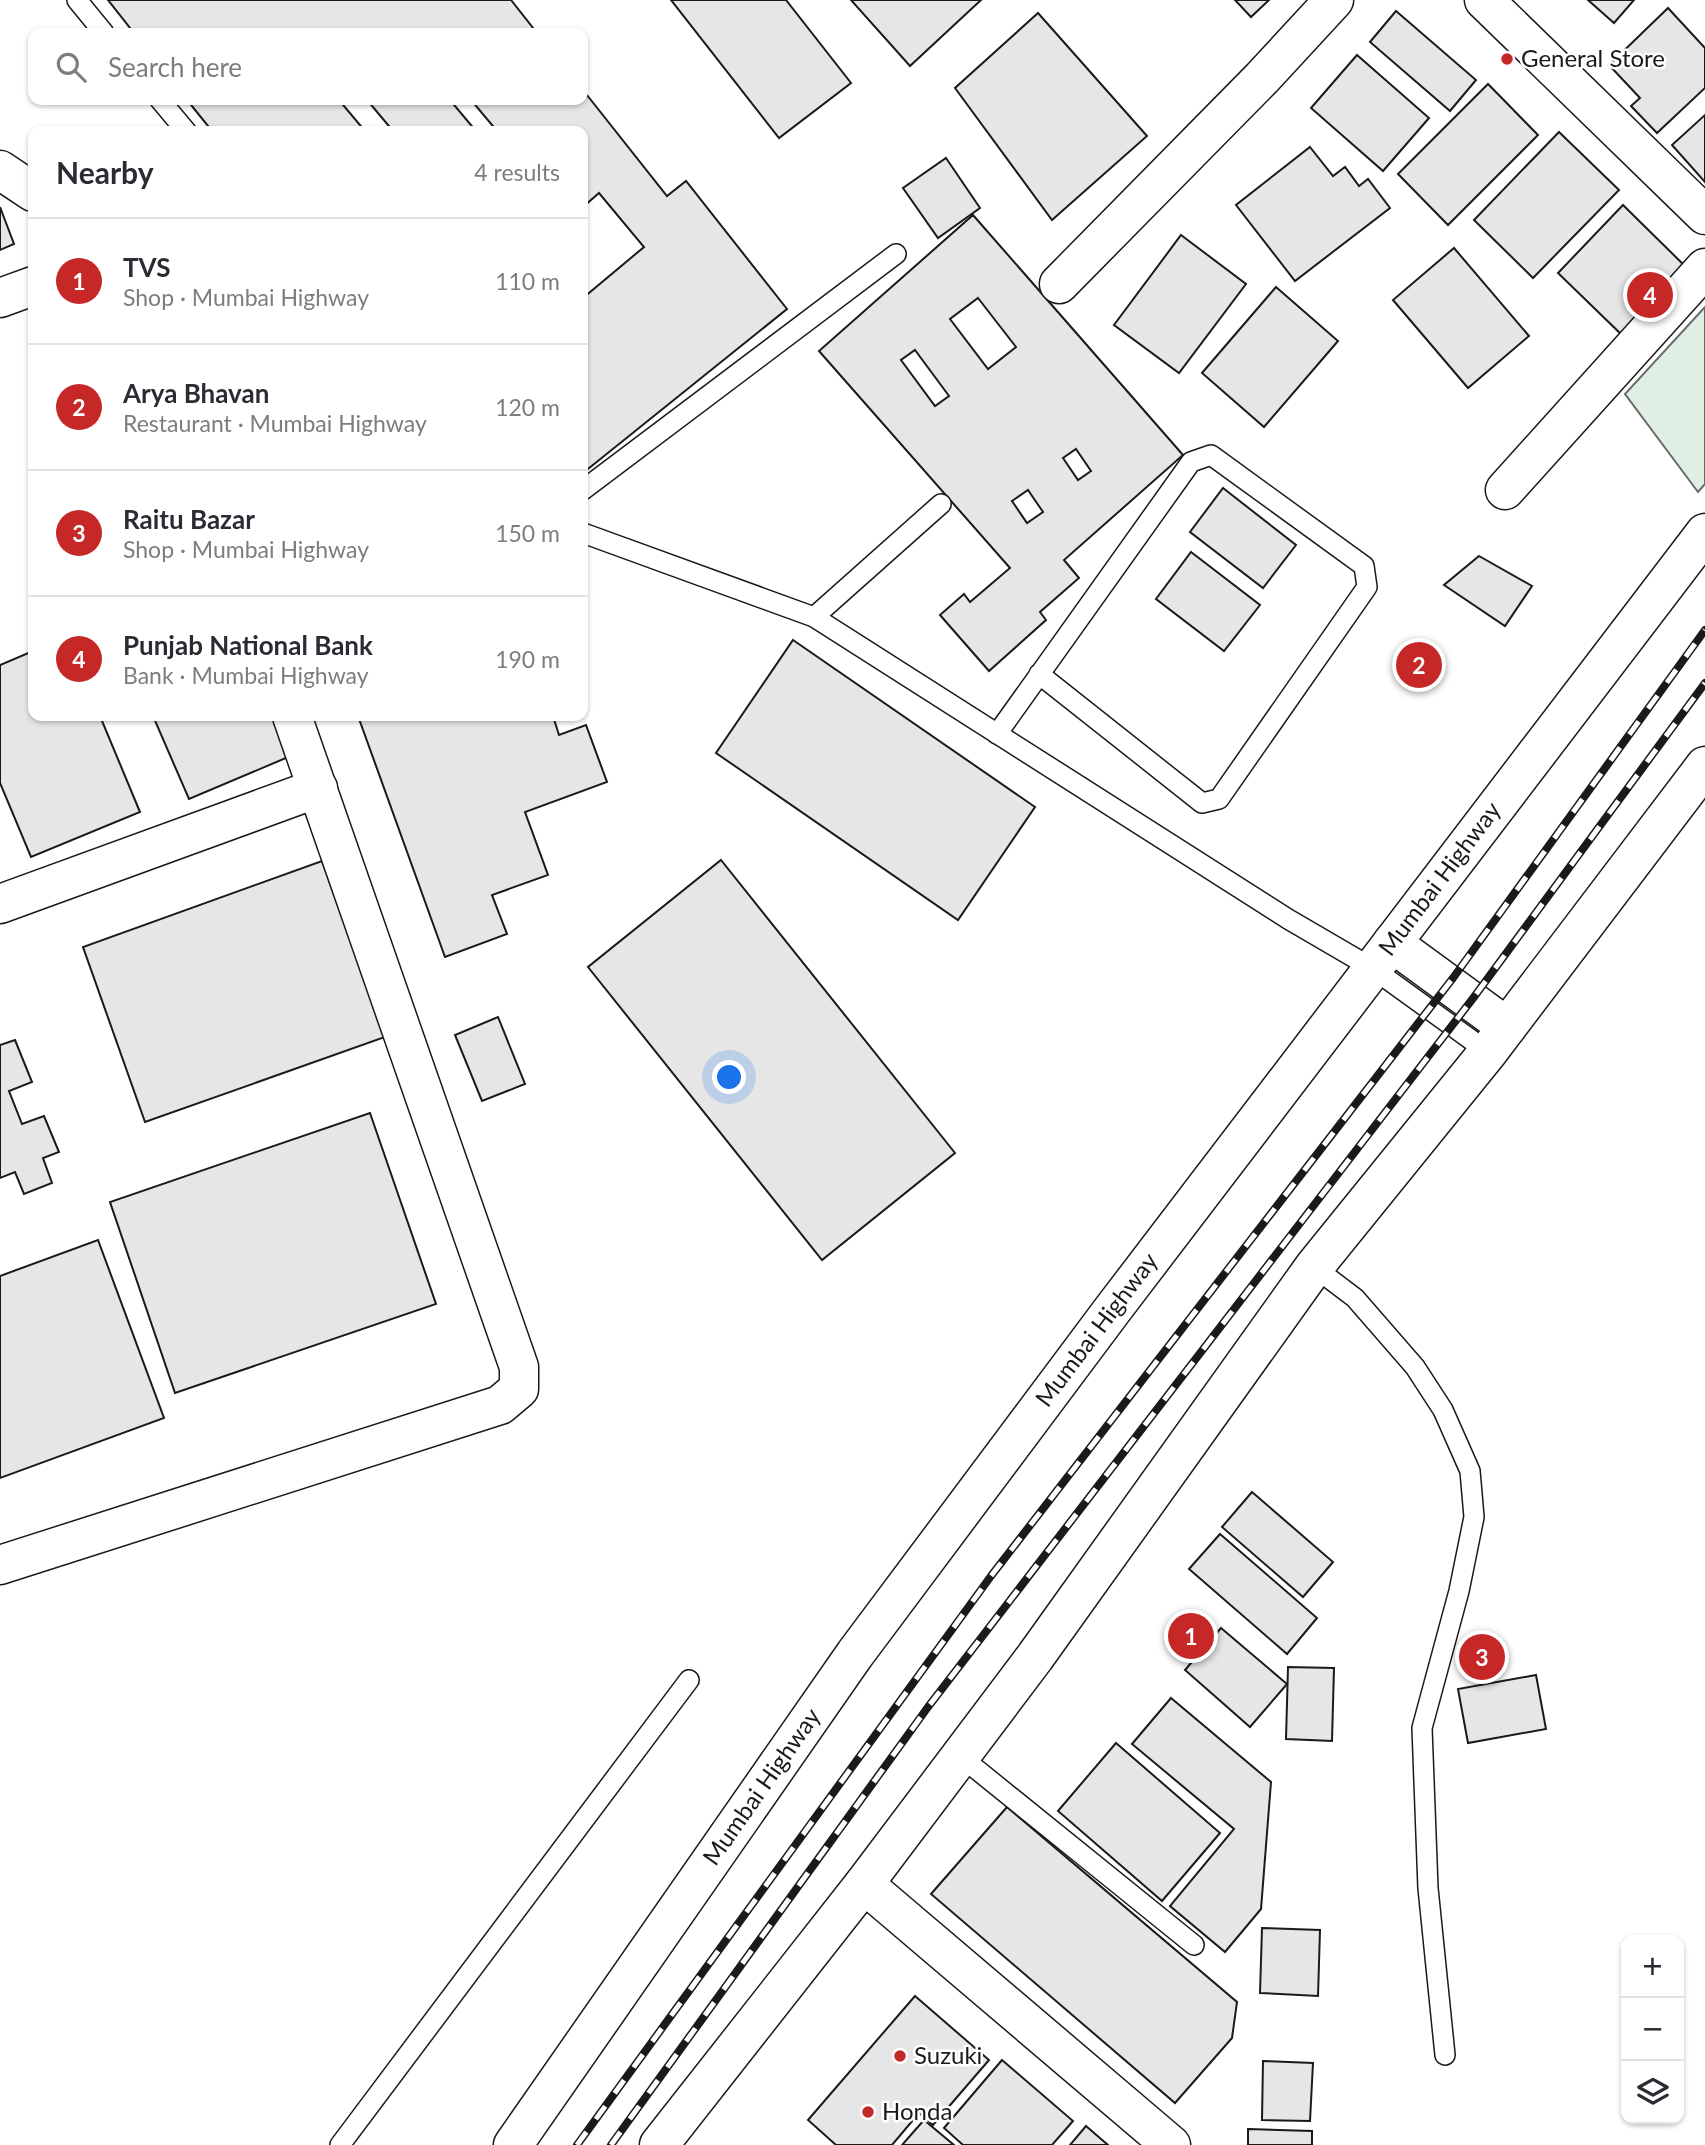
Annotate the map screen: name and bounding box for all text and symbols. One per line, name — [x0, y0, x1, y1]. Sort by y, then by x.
search box — [28, 28, 588, 105]
place label: General Store — [1521, 43, 1665, 72]
icon: search — [52, 48, 90, 86]
text: Search here — [108, 51, 242, 83]
marker: General Store — [1499, 51, 1515, 67]
text: Nearby — [56, 154, 154, 190]
text: 4 results — [474, 158, 560, 186]
text: TVS — [123, 251, 170, 283]
text: 1 — [72, 267, 86, 295]
text: 110 m — [495, 267, 560, 295]
pin: 4 — [1627, 269, 1673, 321]
text: Shop · Mumbai Highway — [123, 283, 369, 311]
text: Arya Bhavan — [123, 377, 269, 409]
text: 2 — [72, 393, 86, 421]
text: 120 m — [495, 393, 560, 421]
text: Restaurant · Mumbai Highway — [123, 409, 427, 437]
text: Raitu Bazar — [123, 503, 255, 535]
text: 3 — [72, 519, 86, 547]
text: 150 m — [495, 519, 560, 547]
text: Shop · Mumbai Highway — [123, 535, 369, 563]
text: Punjab National Bank — [123, 629, 373, 661]
pin: 2 — [1396, 639, 1442, 691]
text: 4 — [72, 645, 86, 673]
text: 190 m — [495, 645, 560, 673]
text: Bank · Mumbai Highway — [123, 661, 369, 689]
street label: Mumbai Highway — [1372, 795, 1506, 961]
your location — [712, 1060, 746, 1094]
street label: Mumbai Highway — [1029, 1246, 1163, 1412]
pin: 1 — [1168, 1610, 1214, 1662]
pin: 3 — [1459, 1631, 1505, 1683]
street label: Mumbai Highway — [696, 1702, 826, 1870]
map controls — [1621, 1935, 1684, 2124]
button: + — [1621, 1935, 1684, 1998]
button: − — [1621, 1998, 1684, 2061]
place label: Suzuki — [914, 2040, 982, 2069]
marker: Suzuki — [892, 2048, 908, 2064]
button: layers — [1621, 2061, 1684, 2124]
place label: Honda — [882, 2096, 952, 2125]
marker: Honda — [860, 2104, 876, 2120]

